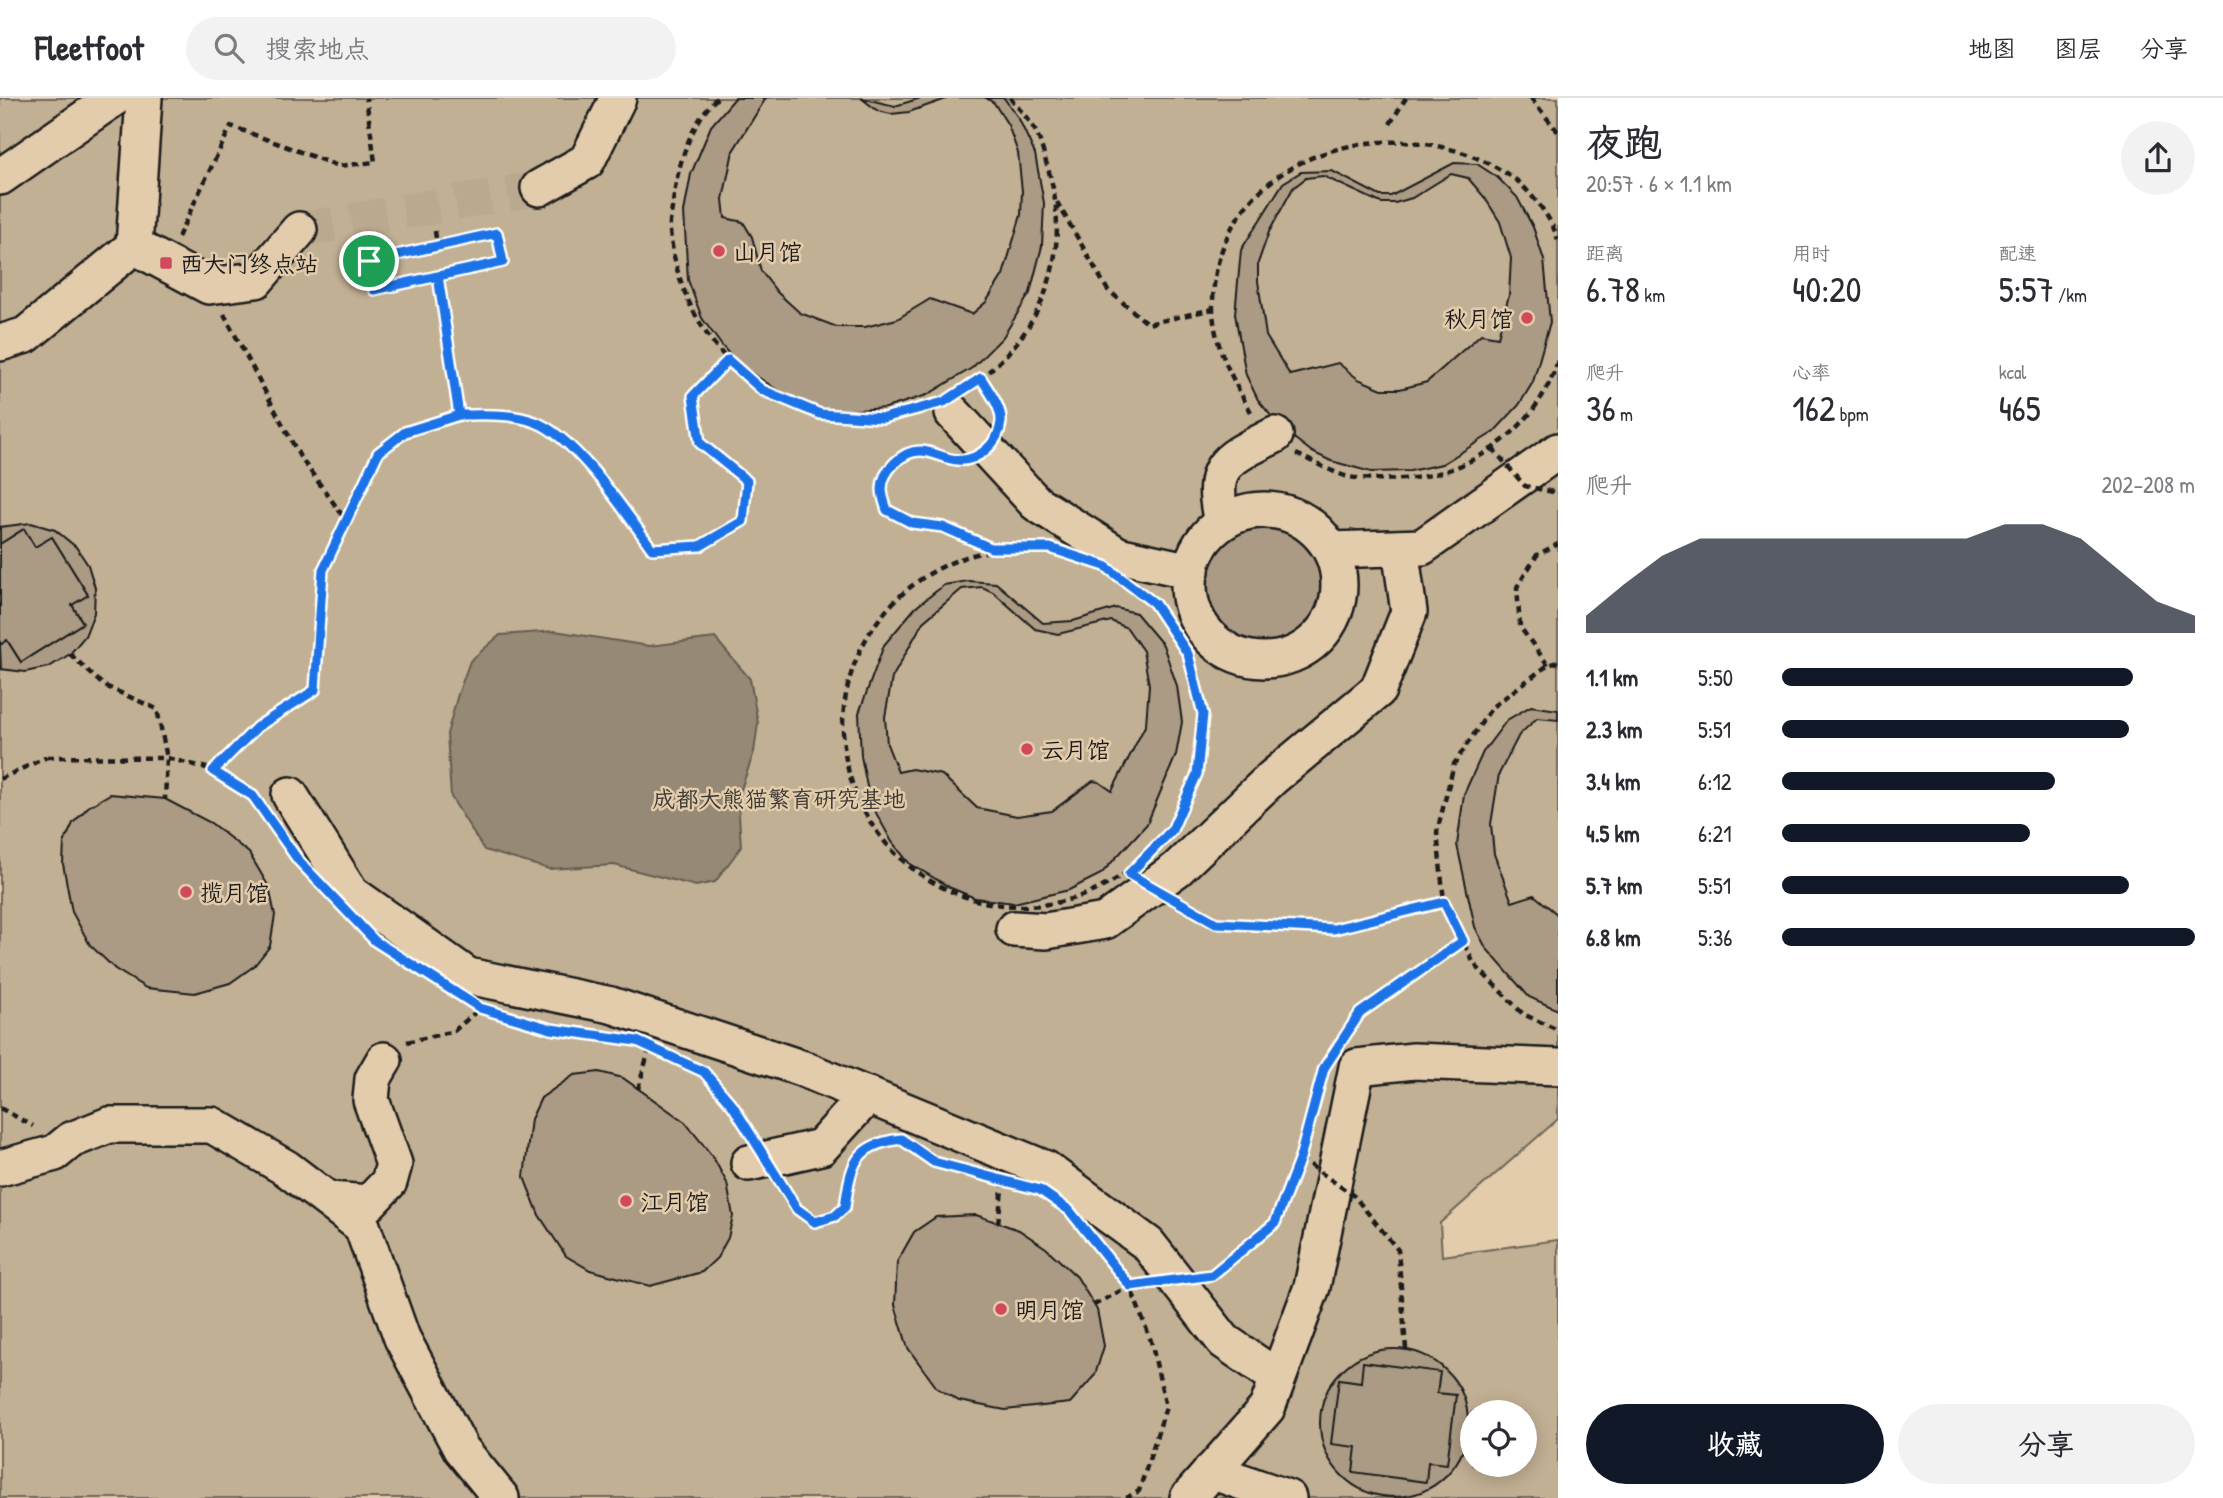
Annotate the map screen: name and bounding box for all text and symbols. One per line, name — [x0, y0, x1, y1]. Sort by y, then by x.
search box — [186, 17, 676, 80]
text: Fleetfoot — [35, 26, 144, 70]
icon: search — [210, 29, 248, 67]
text: 搜索地点 — [266, 31, 370, 66]
text: 地图 — [1968, 32, 2016, 64]
text: 图层 — [2054, 32, 2102, 64]
text: 分享 — [2140, 32, 2188, 64]
text: 夜跑 — [1586, 116, 1662, 168]
button: share — [2121, 121, 2195, 195]
text: 20:57 · 6 × 1.1 km — [1586, 168, 1732, 199]
pin — [339, 231, 399, 291]
place label: 山月馆 — [733, 236, 802, 267]
text: 距离 — [1586, 240, 1624, 266]
text: 用时 — [1792, 240, 1830, 266]
text: 配速 — [1999, 240, 2037, 266]
icon: arrive — [350, 242, 388, 280]
marker: 山月馆 — [711, 243, 727, 259]
place label: 西大门终点站 — [180, 248, 318, 279]
marker: 西大门终点站 — [158, 255, 174, 271]
text: 6.78 — [1586, 266, 1640, 313]
text: 40:20 — [1792, 266, 1861, 313]
text: 5:57 — [1999, 266, 2054, 313]
text: km — [1640, 282, 1665, 308]
text: /km — [2054, 282, 2087, 308]
place label: 秋月馆 — [1444, 303, 1513, 334]
marker: 秋月馆 — [1519, 310, 1535, 326]
text: 爬升 — [1586, 359, 1624, 385]
text: 心率 — [1792, 359, 1830, 385]
text: kcal — [1999, 359, 2026, 385]
text: 36 — [1586, 385, 1616, 432]
text: 162 — [1792, 385, 1835, 432]
text: 465 — [1999, 385, 2041, 432]
text: m — [1616, 401, 1633, 427]
text: bpm — [1835, 401, 1869, 427]
text: 爬升 — [1586, 469, 1632, 500]
text: 202–208 m — [2102, 469, 2195, 500]
text: 1.1 km — [1586, 662, 1638, 693]
text: 5:50 — [1698, 662, 1733, 693]
text: 2.3 km — [1586, 714, 1642, 745]
text: 5:51 — [1698, 714, 1731, 745]
place label: 云月馆 — [1041, 734, 1110, 765]
marker: 云月馆 — [1019, 741, 1035, 757]
text: 3.4 km — [1586, 766, 1640, 797]
text: 6:12 — [1698, 766, 1732, 797]
park label: 成都大熊猫繁育研究基地 — [653, 783, 906, 814]
text: 4.5 km — [1586, 818, 1640, 849]
text: 6:21 — [1698, 818, 1732, 849]
text: 5.7 km — [1586, 870, 1643, 901]
text: 5:51 — [1698, 870, 1731, 901]
place label: 揽月馆 — [200, 877, 269, 908]
marker: 揽月馆 — [178, 884, 194, 900]
text: 6.8 km — [1586, 922, 1641, 953]
text: 5:36 — [1698, 922, 1733, 953]
place label: 江月馆 — [640, 1186, 709, 1217]
marker: 江月馆 — [618, 1193, 634, 1209]
place label: 明月馆 — [1015, 1294, 1084, 1325]
marker: 明月馆 — [993, 1301, 1009, 1317]
map controls — [1460, 1400, 1537, 1477]
button: locate — [1460, 1400, 1537, 1477]
button: 收藏 — [1586, 1404, 1884, 1484]
button: 分享 — [1898, 1404, 2195, 1484]

